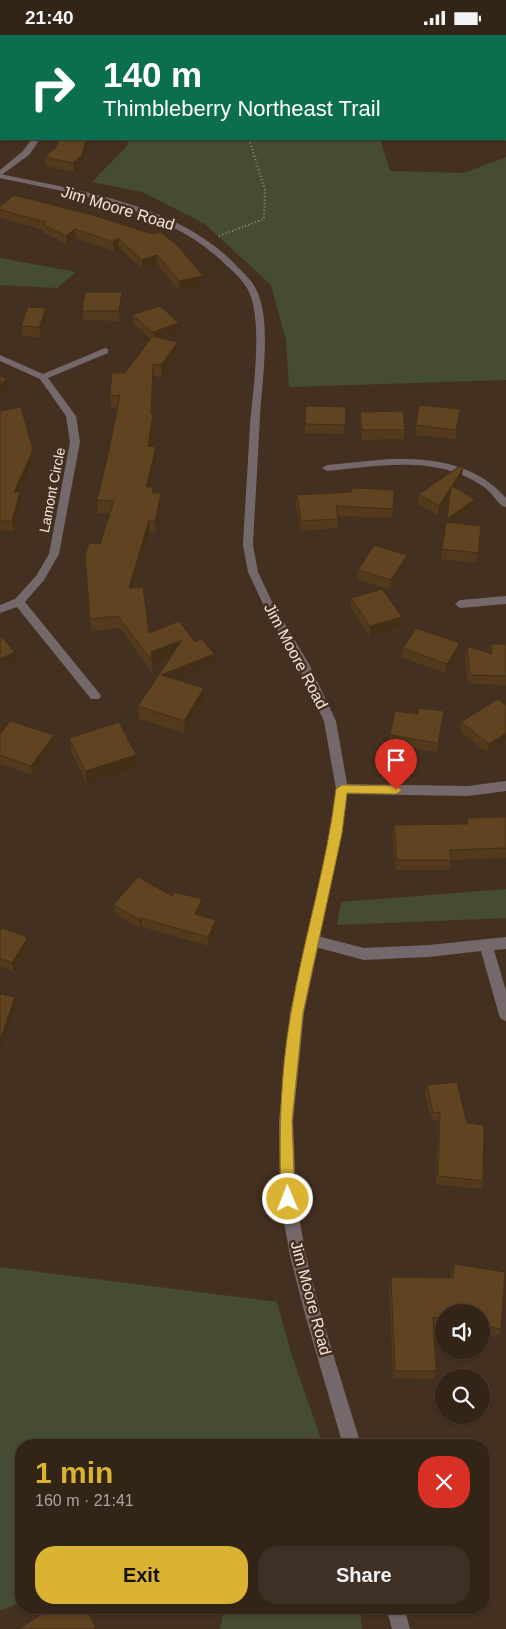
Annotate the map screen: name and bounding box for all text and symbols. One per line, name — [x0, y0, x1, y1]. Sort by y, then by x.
text: 21:40 — [25, 7, 74, 28]
icon: right — [20, 55, 85, 120]
text: 140 m — [103, 55, 202, 94]
text: Thimbleberry Northeast Trail — [103, 96, 381, 121]
street label: Jim Moore Road — [59, 183, 177, 233]
street label: Lamont Circle — [36, 446, 68, 534]
street label: Jim Moore Road — [261, 600, 331, 712]
pin — [375, 739, 417, 790]
icon: arrive — [382, 746, 410, 774]
position arrow — [261, 1172, 313, 1224]
street label: Jim Moore Road — [288, 1239, 334, 1357]
map controls — [435, 1304, 490, 1424]
button: sound — [435, 1304, 490, 1359]
button: search — [435, 1369, 490, 1424]
text: 1 min — [35, 1456, 113, 1489]
button: close — [418, 1456, 470, 1508]
text: 160 m · 21:41 — [35, 1492, 134, 1509]
button: Exit — [35, 1546, 248, 1604]
button: Share — [258, 1546, 470, 1604]

